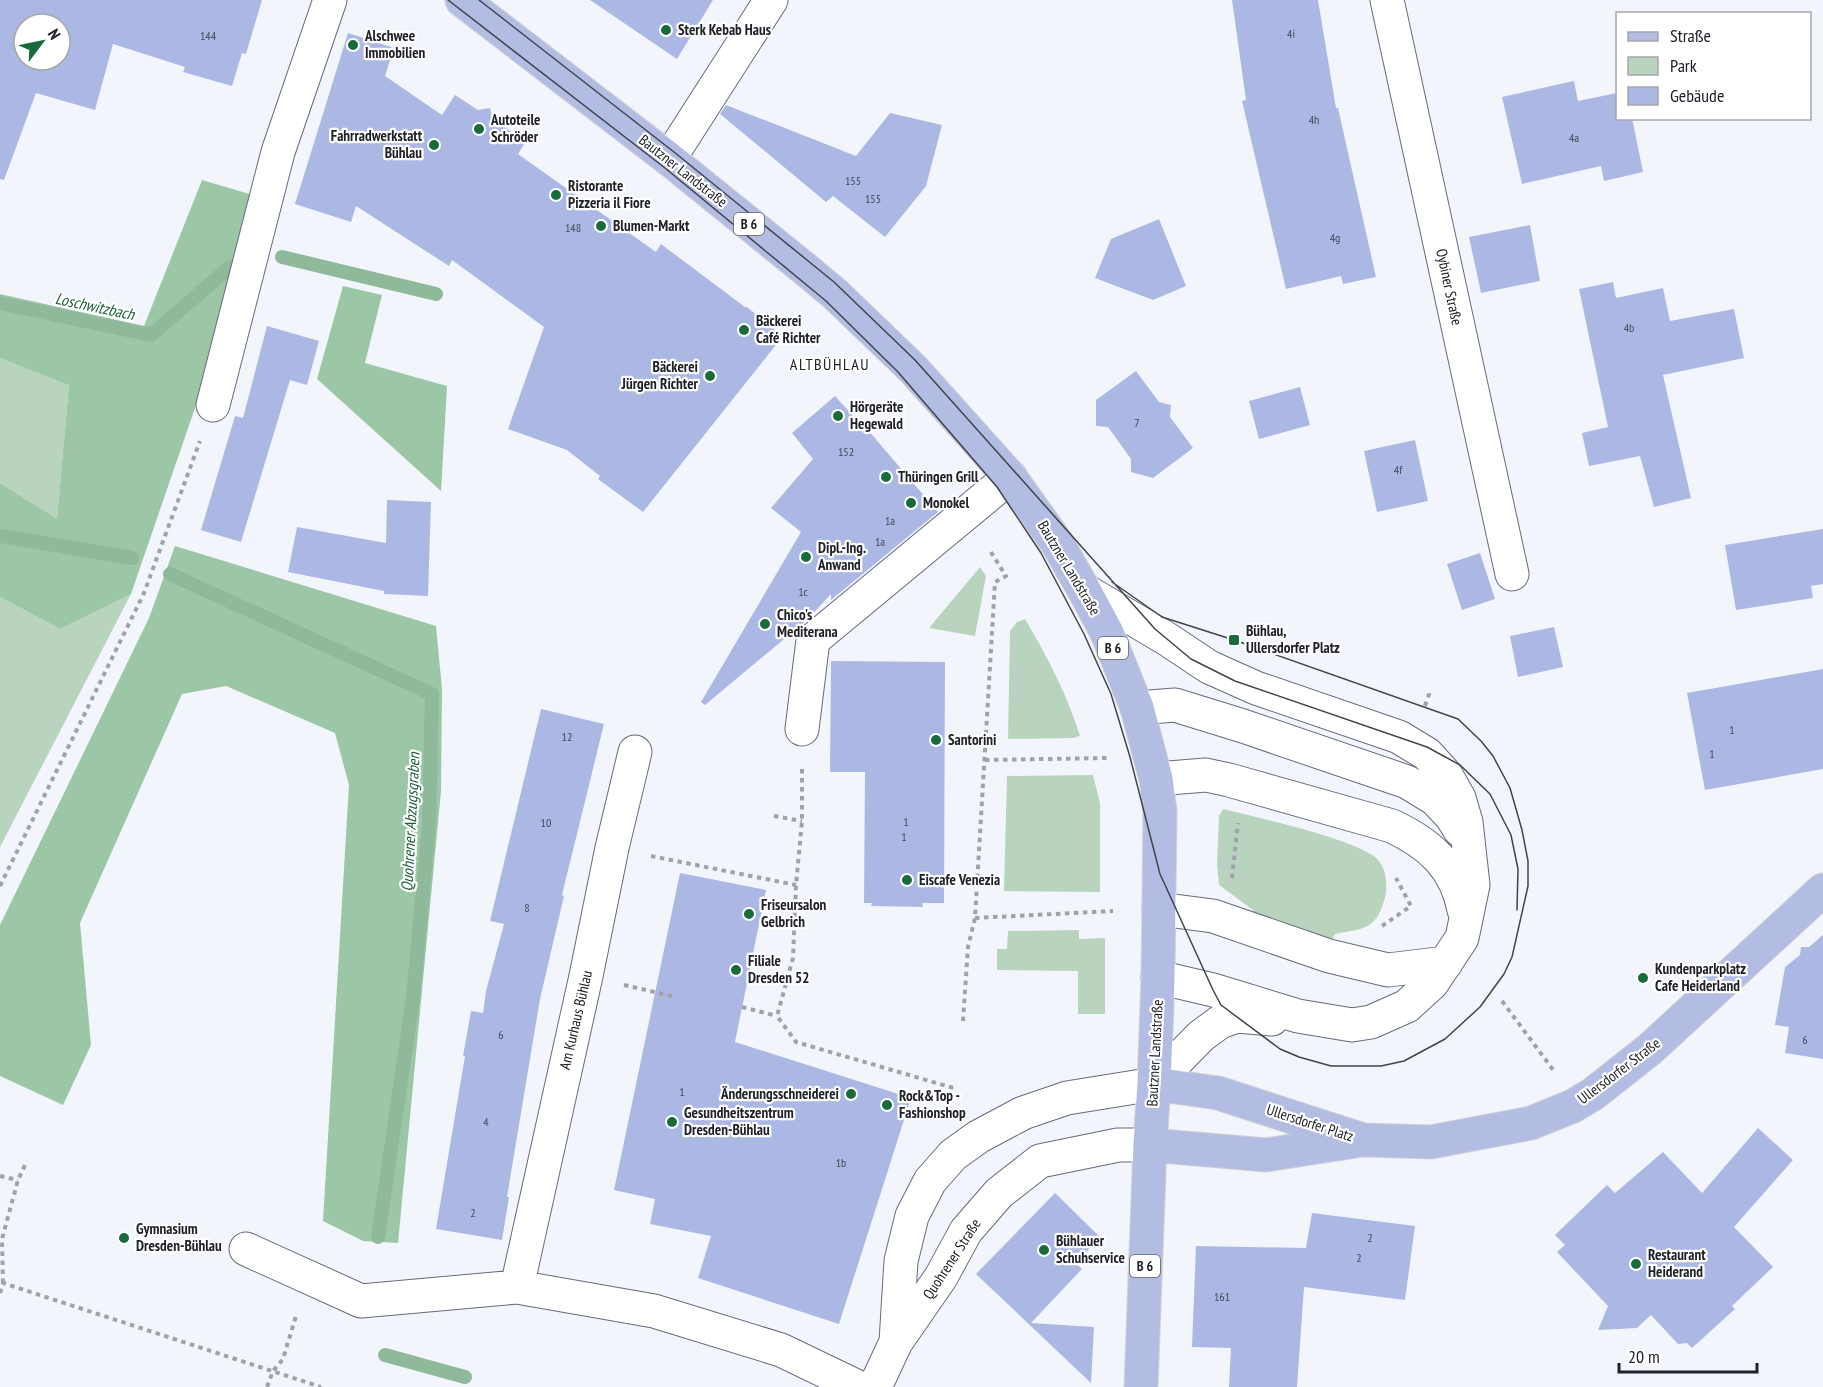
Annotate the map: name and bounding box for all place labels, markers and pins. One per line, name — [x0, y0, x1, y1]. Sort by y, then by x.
place label: Sterk Kebab Haus — [678, 20, 771, 39]
marker: Sterk Kebab Haus — [659, 23, 673, 37]
place label: Alschwee Immobilien — [364, 26, 426, 62]
marker: Alschwee Immobilien — [346, 38, 360, 52]
place label: Autoteile Schröder — [490, 110, 540, 146]
marker: Autoteile Schröder — [472, 122, 486, 136]
place label: Fahrradwerkstatt Bühlau — [331, 126, 423, 162]
marker: Fahrradwerkstatt Bühlau — [427, 138, 441, 152]
place label: Ristorante Pizzeria il Fiore — [568, 176, 651, 212]
marker: Ristorante Pizzeria il Fiore — [549, 188, 563, 202]
place label: Blumen-Markt — [613, 216, 690, 235]
marker: Blumen-Markt — [594, 219, 608, 233]
place label: Bäckerei Café Richter — [756, 311, 821, 347]
marker: Bäckerei Café Richter — [737, 323, 751, 337]
place label: Bäckerei Jürgen Richter — [621, 357, 699, 393]
marker: Bäckerei Jürgen Richter — [703, 369, 717, 383]
place label: Hörgeräte Hegewald — [850, 397, 904, 433]
marker: Hörgeräte Hegewald — [831, 409, 845, 423]
place label: Thüringen Grill — [898, 467, 979, 486]
marker: Thüringen Grill — [879, 470, 893, 484]
place label: Monokel — [923, 493, 969, 512]
marker: Monokel — [904, 496, 918, 510]
place label: Dipl.-Ing. Anwand — [817, 538, 866, 574]
marker: Dipl.-Ing. Anwand — [799, 550, 813, 564]
place label: Chico's Mediterana — [777, 605, 838, 641]
marker: Chico's Mediterana — [758, 617, 772, 631]
place label: Bühlau, Ullersdorfer Platz — [1246, 621, 1340, 657]
marker: Bühlau, Ullersdorfer Platz — [1227, 633, 1241, 647]
place label: Santorini — [948, 730, 996, 749]
marker: Santorini — [929, 733, 943, 747]
place label: Eiscafe Venezia — [919, 870, 1000, 889]
marker: Eiscafe Venezia — [900, 873, 914, 887]
place label: Friseursalon Gelbrich — [761, 895, 827, 931]
marker: Friseursalon Gelbrich — [742, 907, 756, 921]
place label: Filiale Dresden 52 — [748, 951, 809, 987]
place label: Kundenparkplatz Cafe Heiderland — [1655, 959, 1746, 995]
marker: Filiale Dresden 52 — [729, 963, 743, 977]
marker: Kundenparkplatz Cafe Heiderland — [1636, 971, 1650, 985]
place label: Änderungsschneiderei — [720, 1084, 839, 1103]
place label: Rock&Top - Fashionshop — [899, 1086, 966, 1122]
marker: Änderungsschneiderei — [844, 1087, 858, 1101]
marker: Rock&Top - Fashionshop — [880, 1098, 894, 1112]
place label: Gesundheitszentrum Dresden-Bühlau — [684, 1103, 794, 1139]
marker: Gesundheitszentrum Dresden-Bühlau — [665, 1115, 679, 1129]
place label: Gymnasium Dresden-Bühlau — [136, 1219, 222, 1255]
marker: Gymnasium Dresden-Bühlau — [117, 1231, 131, 1245]
place label: Bühlauer Schuhservice — [1056, 1231, 1125, 1267]
marker: Bühlauer Schuhservice — [1037, 1243, 1051, 1257]
place label: Restaurant Heiderand — [1648, 1245, 1706, 1281]
marker: Restaurant Heiderand — [1629, 1257, 1643, 1271]

